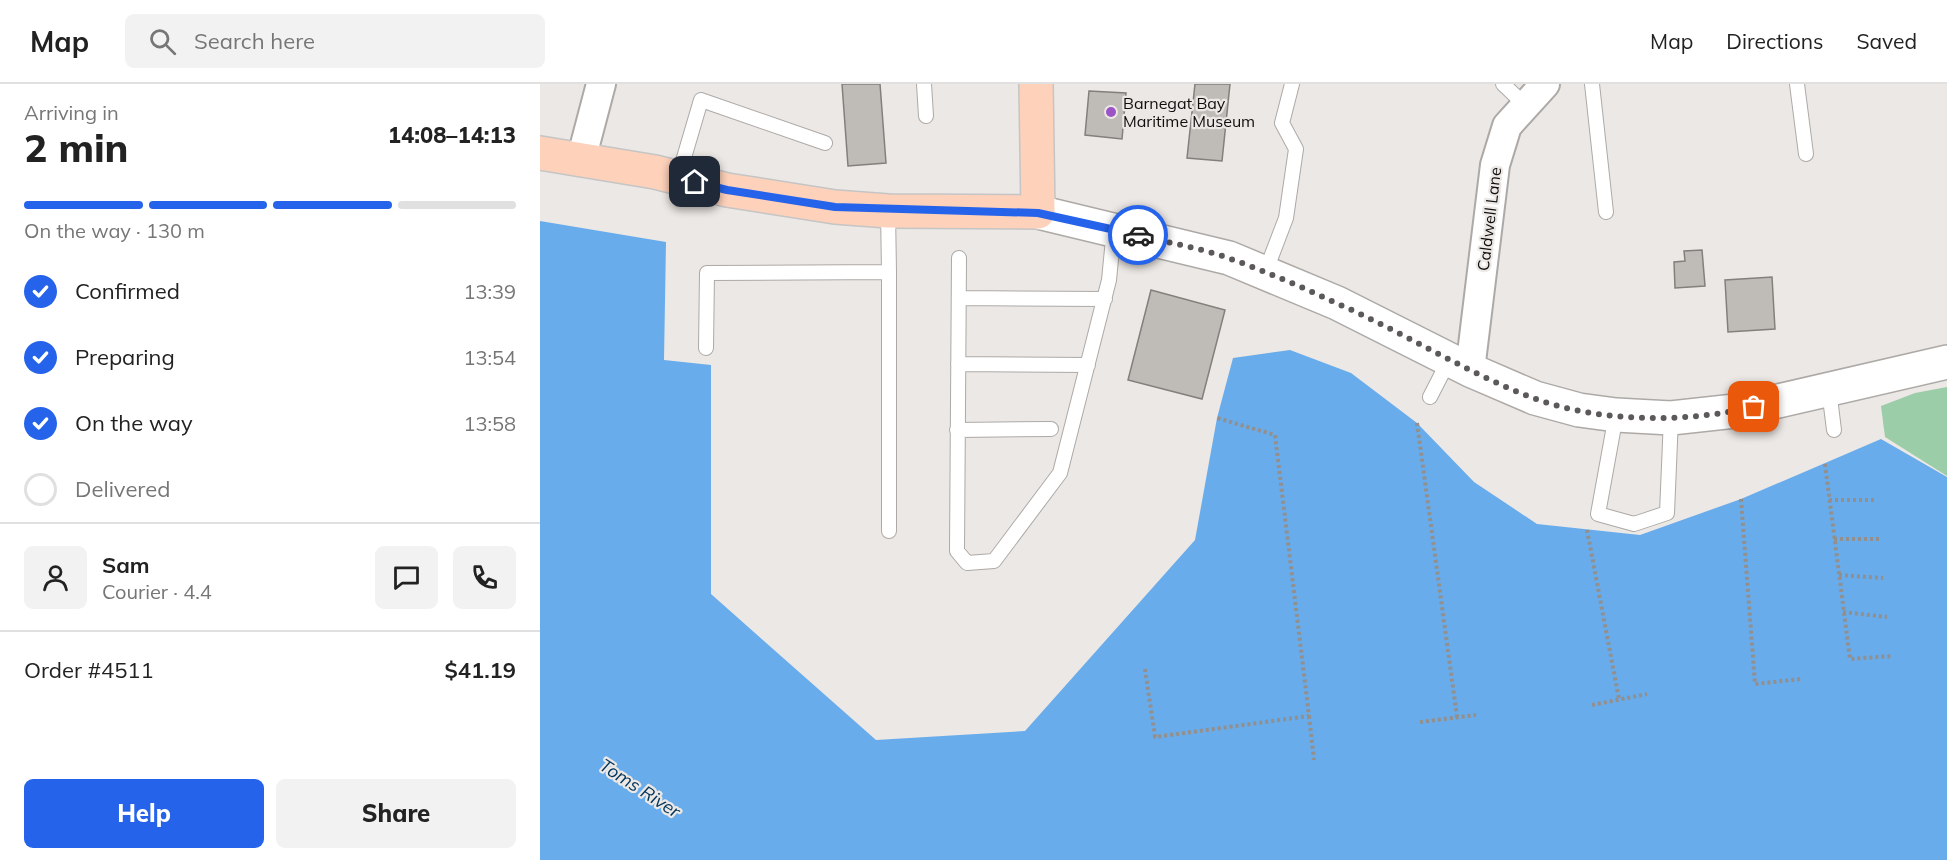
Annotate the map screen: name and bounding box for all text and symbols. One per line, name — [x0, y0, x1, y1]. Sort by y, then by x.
search box — [125, 14, 545, 68]
text: Map — [30, 24, 89, 59]
icon: search — [146, 25, 179, 58]
text: Search here — [194, 27, 315, 55]
text: Map — [1650, 28, 1693, 54]
text: Directions — [1726, 28, 1823, 54]
text: Saved — [1856, 28, 1917, 54]
place label: Barnegat Bay Maritime Museum — [1123, 93, 1255, 131]
text: Arriving in — [24, 100, 119, 125]
marker: Barnegat Bay Maritime Museum — [1104, 105, 1118, 119]
text: 14:08–14:13 — [388, 121, 516, 149]
text: 2 min — [24, 123, 129, 172]
pin — [669, 156, 720, 207]
icon: home — [678, 165, 711, 198]
street label: Caldwell Lane — [1473, 166, 1505, 272]
courier — [1108, 205, 1168, 265]
text: On the way · 130 m — [24, 218, 205, 243]
icon: car — [1122, 219, 1155, 252]
icon: check — [24, 275, 57, 308]
text: Confirmed — [75, 277, 180, 305]
text: 13:39 — [463, 279, 516, 304]
icon: check — [24, 341, 57, 374]
text: Preparing — [75, 343, 175, 371]
text: 13:54 — [463, 345, 516, 370]
pin — [1728, 381, 1779, 432]
icon: bag — [1737, 390, 1770, 423]
icon: check — [24, 407, 57, 440]
text: On the way — [75, 409, 193, 437]
text: 13:58 — [463, 411, 516, 436]
text: Delivered — [75, 475, 170, 503]
button: person — [24, 546, 87, 609]
button: chat — [375, 546, 438, 609]
button: phone — [453, 546, 516, 609]
text: Sam — [102, 551, 150, 579]
text: Courier · 4.4 — [102, 579, 212, 604]
text: Order #4511 — [24, 656, 154, 684]
text: $41.19 — [445, 656, 516, 684]
water label: Toms River — [595, 753, 686, 823]
button: Help — [24, 779, 264, 848]
button: Share — [276, 779, 516, 848]

